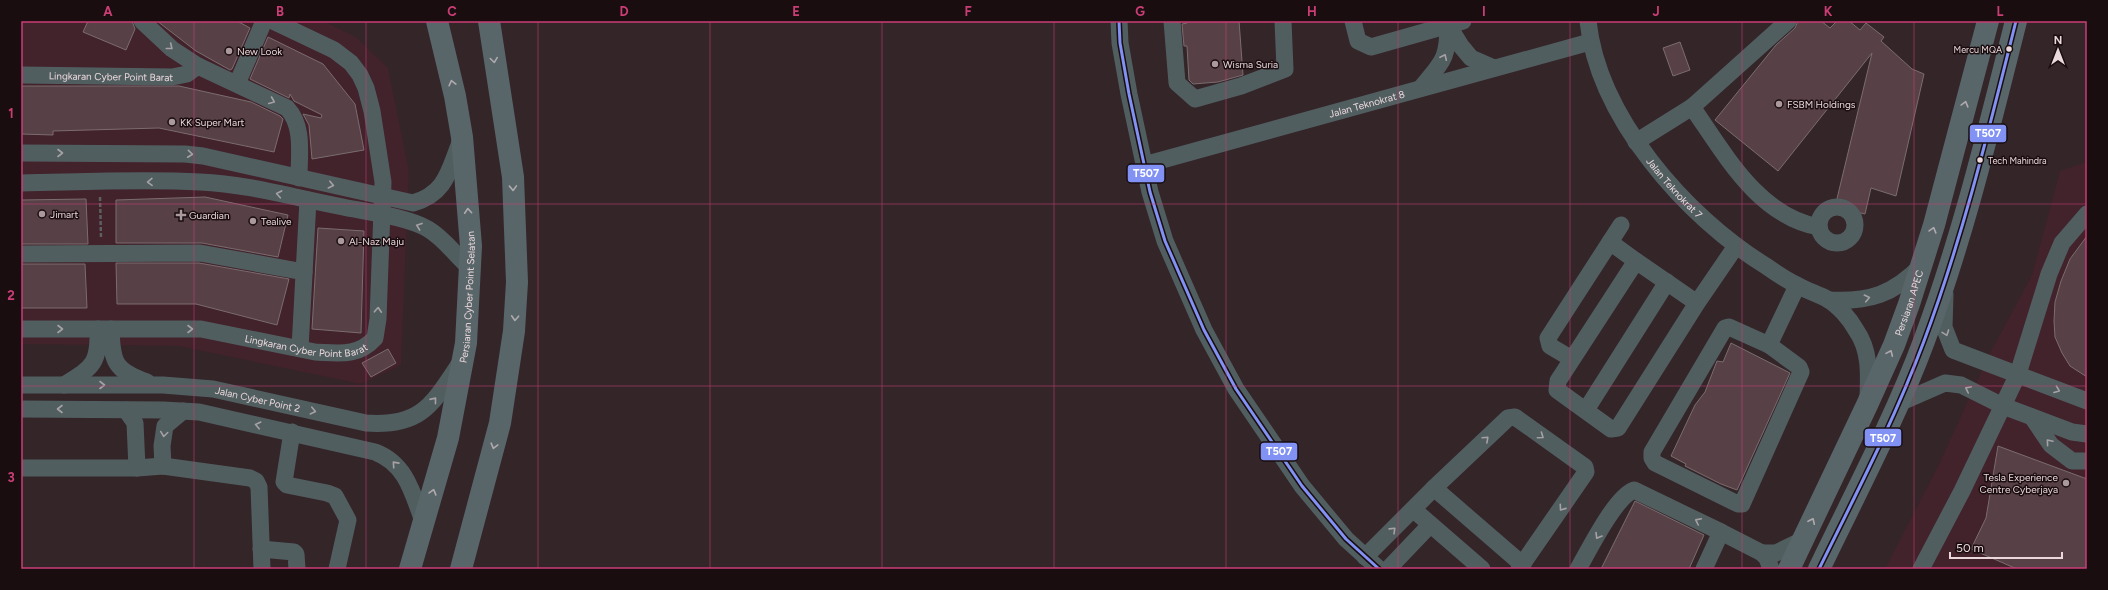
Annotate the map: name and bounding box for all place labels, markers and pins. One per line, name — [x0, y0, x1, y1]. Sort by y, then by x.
place label: Mercu MQA — [1954, 44, 2002, 55]
marker: Mercu MQA — [2004, 44, 2014, 54]
place label: New Look — [237, 45, 282, 58]
marker: New Look — [224, 46, 234, 56]
place label: Wisma Suria — [1223, 58, 1278, 71]
marker: Wisma Suria — [1210, 59, 1220, 69]
place label: FSBM Holdings — [1787, 98, 1856, 111]
marker: FSBM Holdings — [1774, 99, 1784, 109]
place label: KK Super Mart — [180, 116, 245, 129]
marker: KK Super Mart — [167, 117, 177, 127]
marker: Tech Mahindra — [1975, 155, 1985, 165]
place label: Tech Mahindra — [1988, 155, 2047, 166]
place label: Jimart — [50, 208, 78, 221]
marker: Jimart — [37, 209, 47, 219]
place label: Guardian — [189, 209, 230, 222]
marker: Guardian — [176, 210, 186, 220]
place label: Tealive — [261, 215, 292, 228]
marker: Tealive — [248, 216, 258, 226]
place label: Al-Naz Maju — [349, 235, 404, 248]
marker: Al-Naz Maju — [336, 236, 346, 246]
place label: Tesla Experience Centre Cyberjaya — [1980, 471, 2059, 496]
marker: Tesla Experience Centre Cyberjaya — [2061, 478, 2071, 488]

